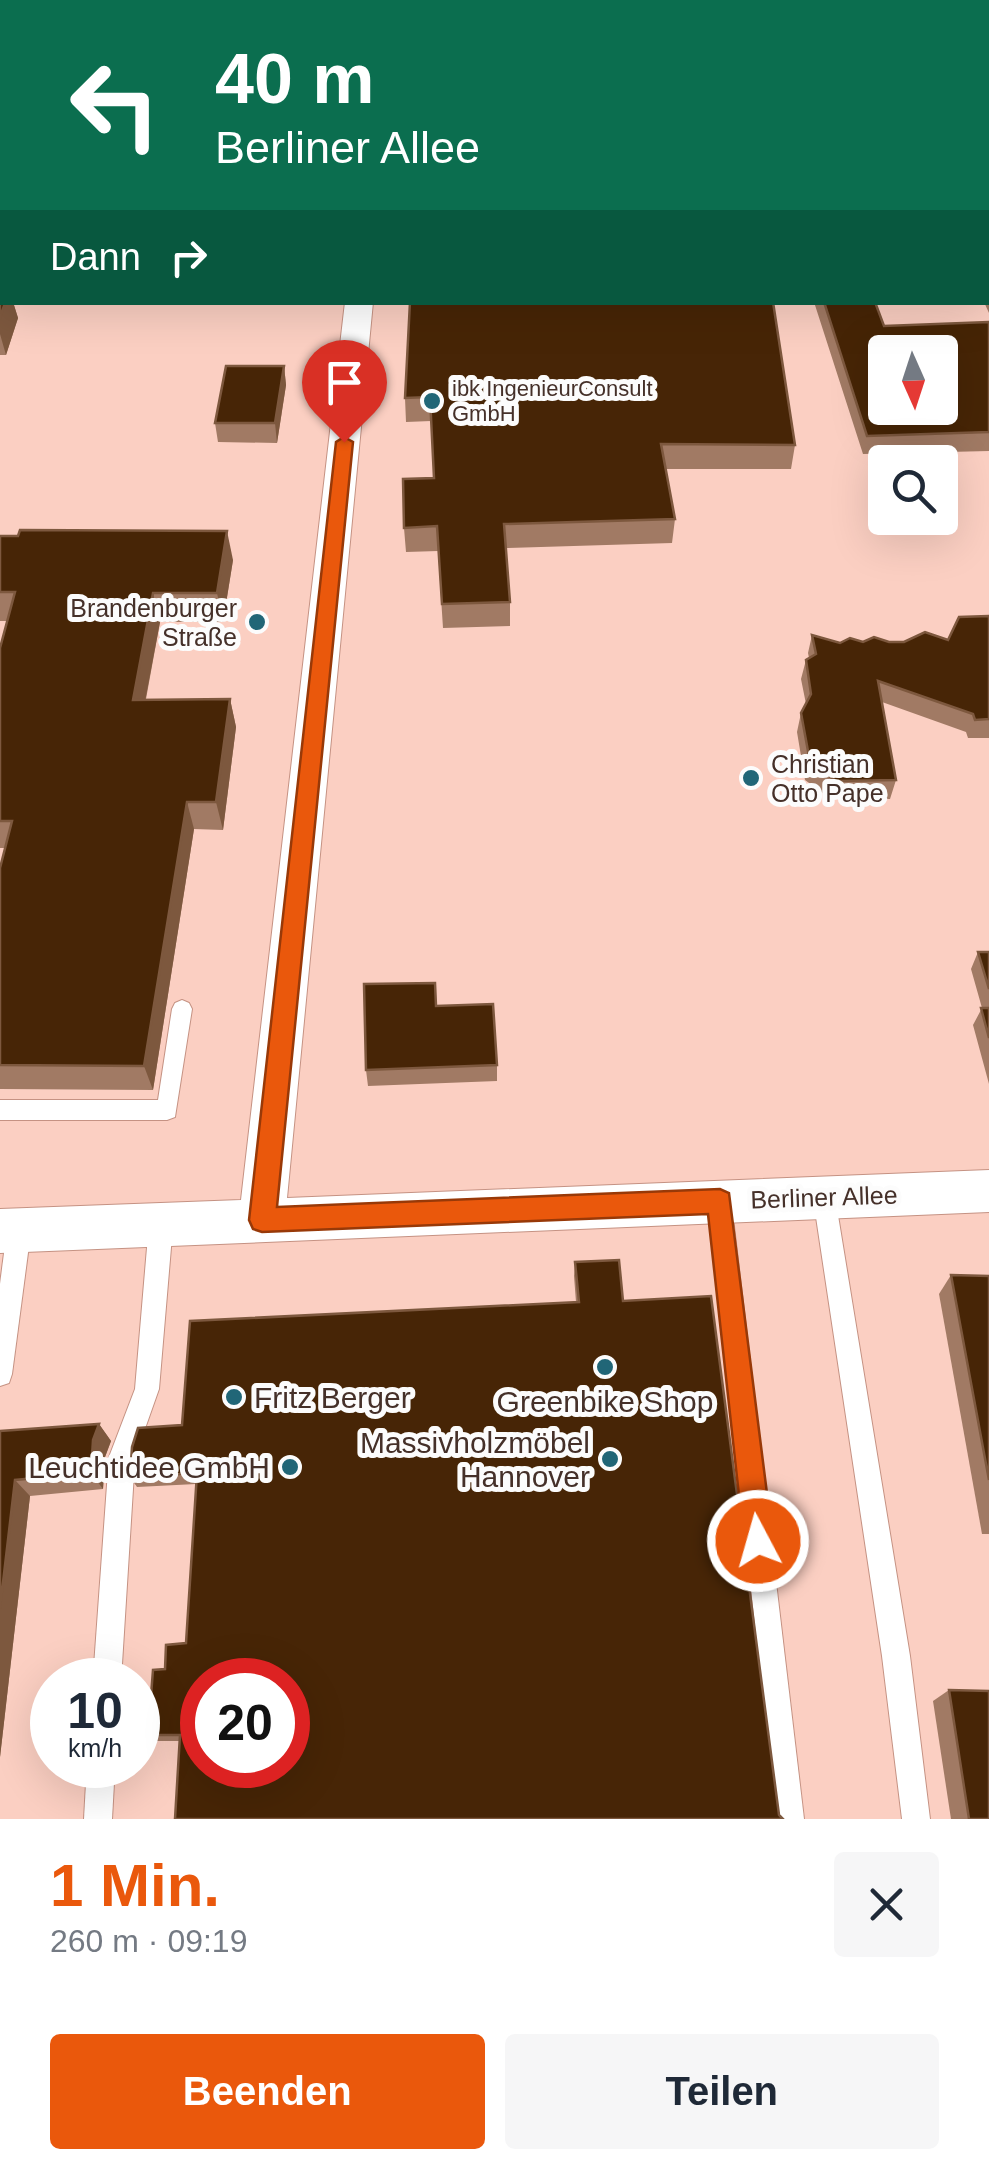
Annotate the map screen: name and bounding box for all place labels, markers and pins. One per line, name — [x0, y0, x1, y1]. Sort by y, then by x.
pin — [302, 340, 387, 443]
place label: ibk IngenieurConsult GmbH — [452, 376, 653, 426]
marker: ibk IngenieurConsult GmbH — [421, 390, 443, 412]
place label: Brandenburger Straße — [70, 594, 237, 651]
marker: Brandenburger Straße — [246, 611, 268, 633]
place label: Christian Otto Pape — [771, 750, 884, 807]
marker: Christian Otto Pape — [740, 767, 762, 789]
marker: Greenbike Shop — [594, 1356, 616, 1378]
place label: Fritz Berger — [254, 1381, 411, 1414]
place label: Greenbike Shop — [497, 1385, 713, 1418]
marker: Fritz Berger — [223, 1386, 245, 1408]
place label: Massivholzmöbel Hannover — [360, 1426, 590, 1493]
marker: Massivholzmöbel Hannover — [599, 1448, 621, 1470]
place label: Leuchtidee GmbH — [28, 1451, 270, 1484]
marker: Leuchtidee GmbH — [279, 1456, 301, 1478]

